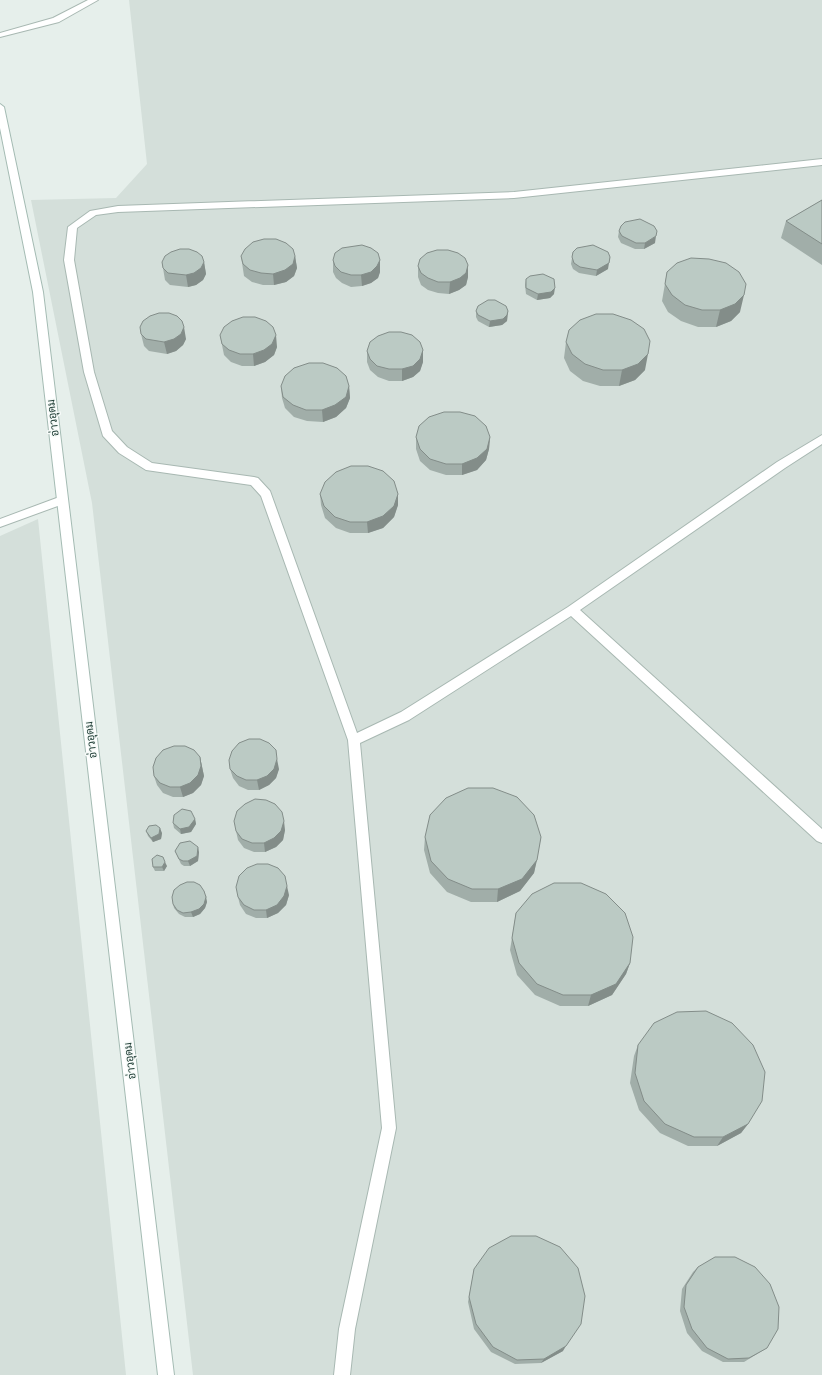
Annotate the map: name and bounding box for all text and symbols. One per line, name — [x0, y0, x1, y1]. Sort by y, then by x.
street label: อ่าวอุดม — [43, 399, 64, 437]
street label: อ่าวอุดม — [81, 721, 102, 759]
street label: อ่าวอุดม — [120, 1042, 141, 1080]

